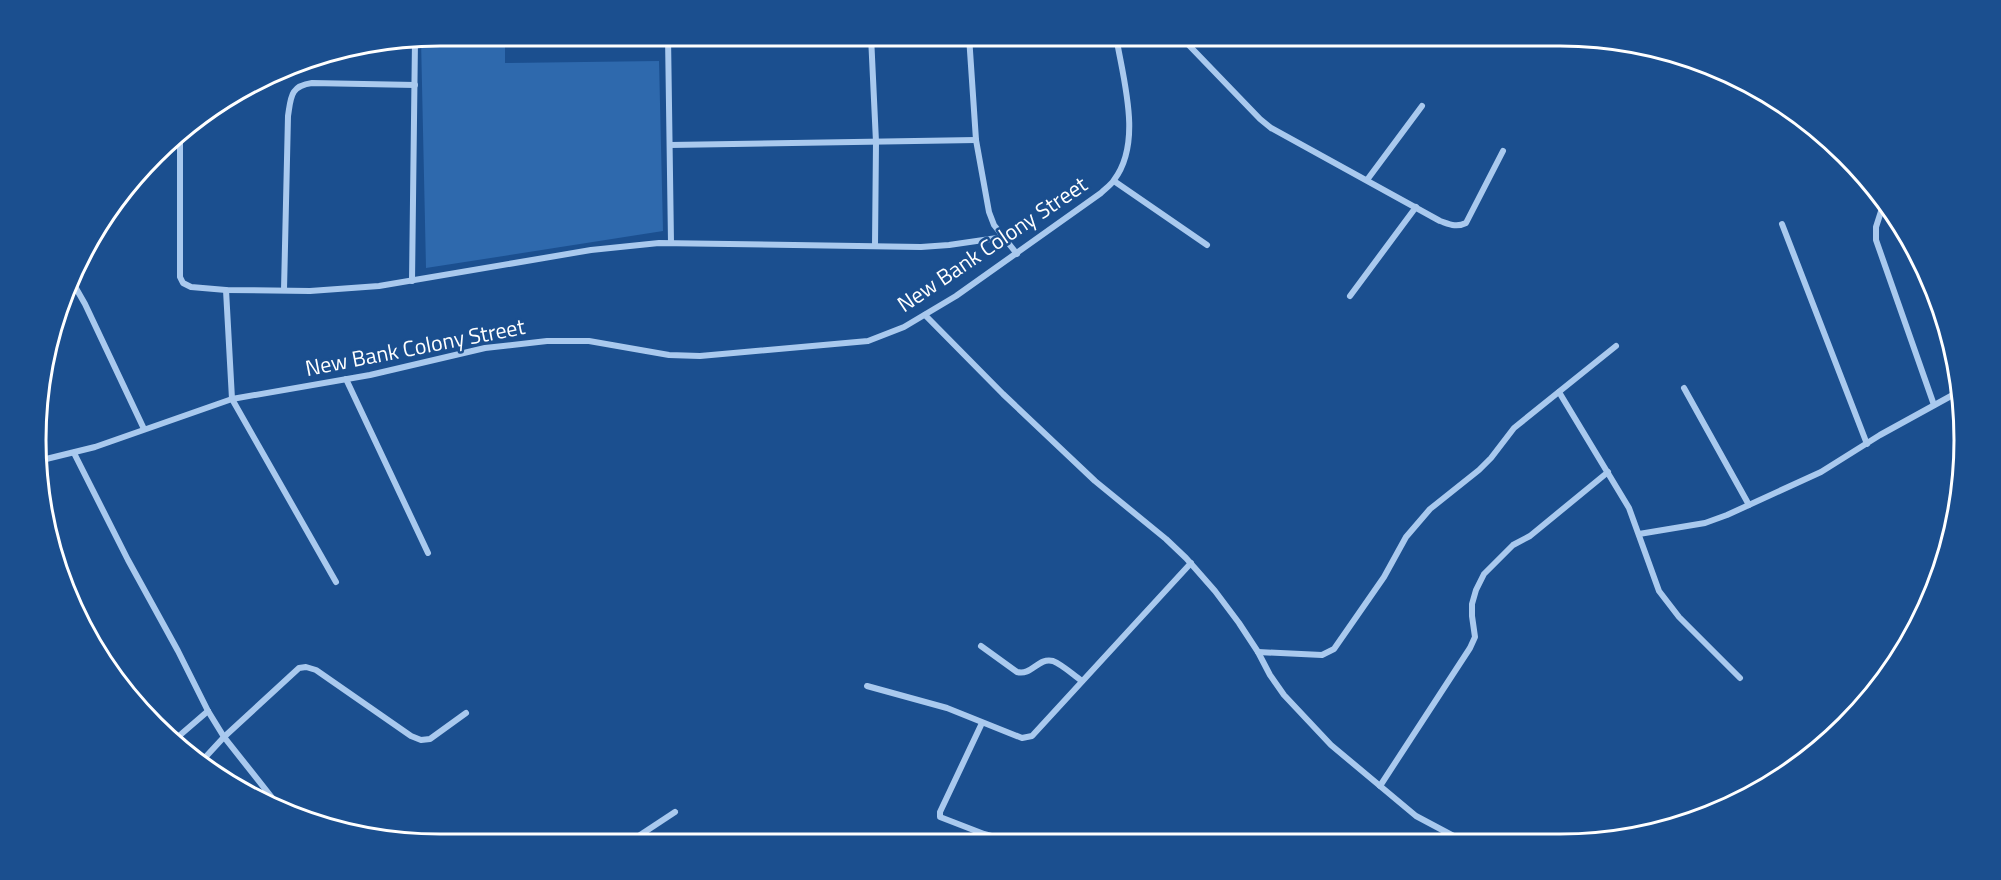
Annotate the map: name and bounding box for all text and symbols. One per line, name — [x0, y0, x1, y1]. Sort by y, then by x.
street label: New Bank Colony Street — [890, 167, 1094, 320]
street label: New Bank Colony Street — [302, 309, 528, 385]

